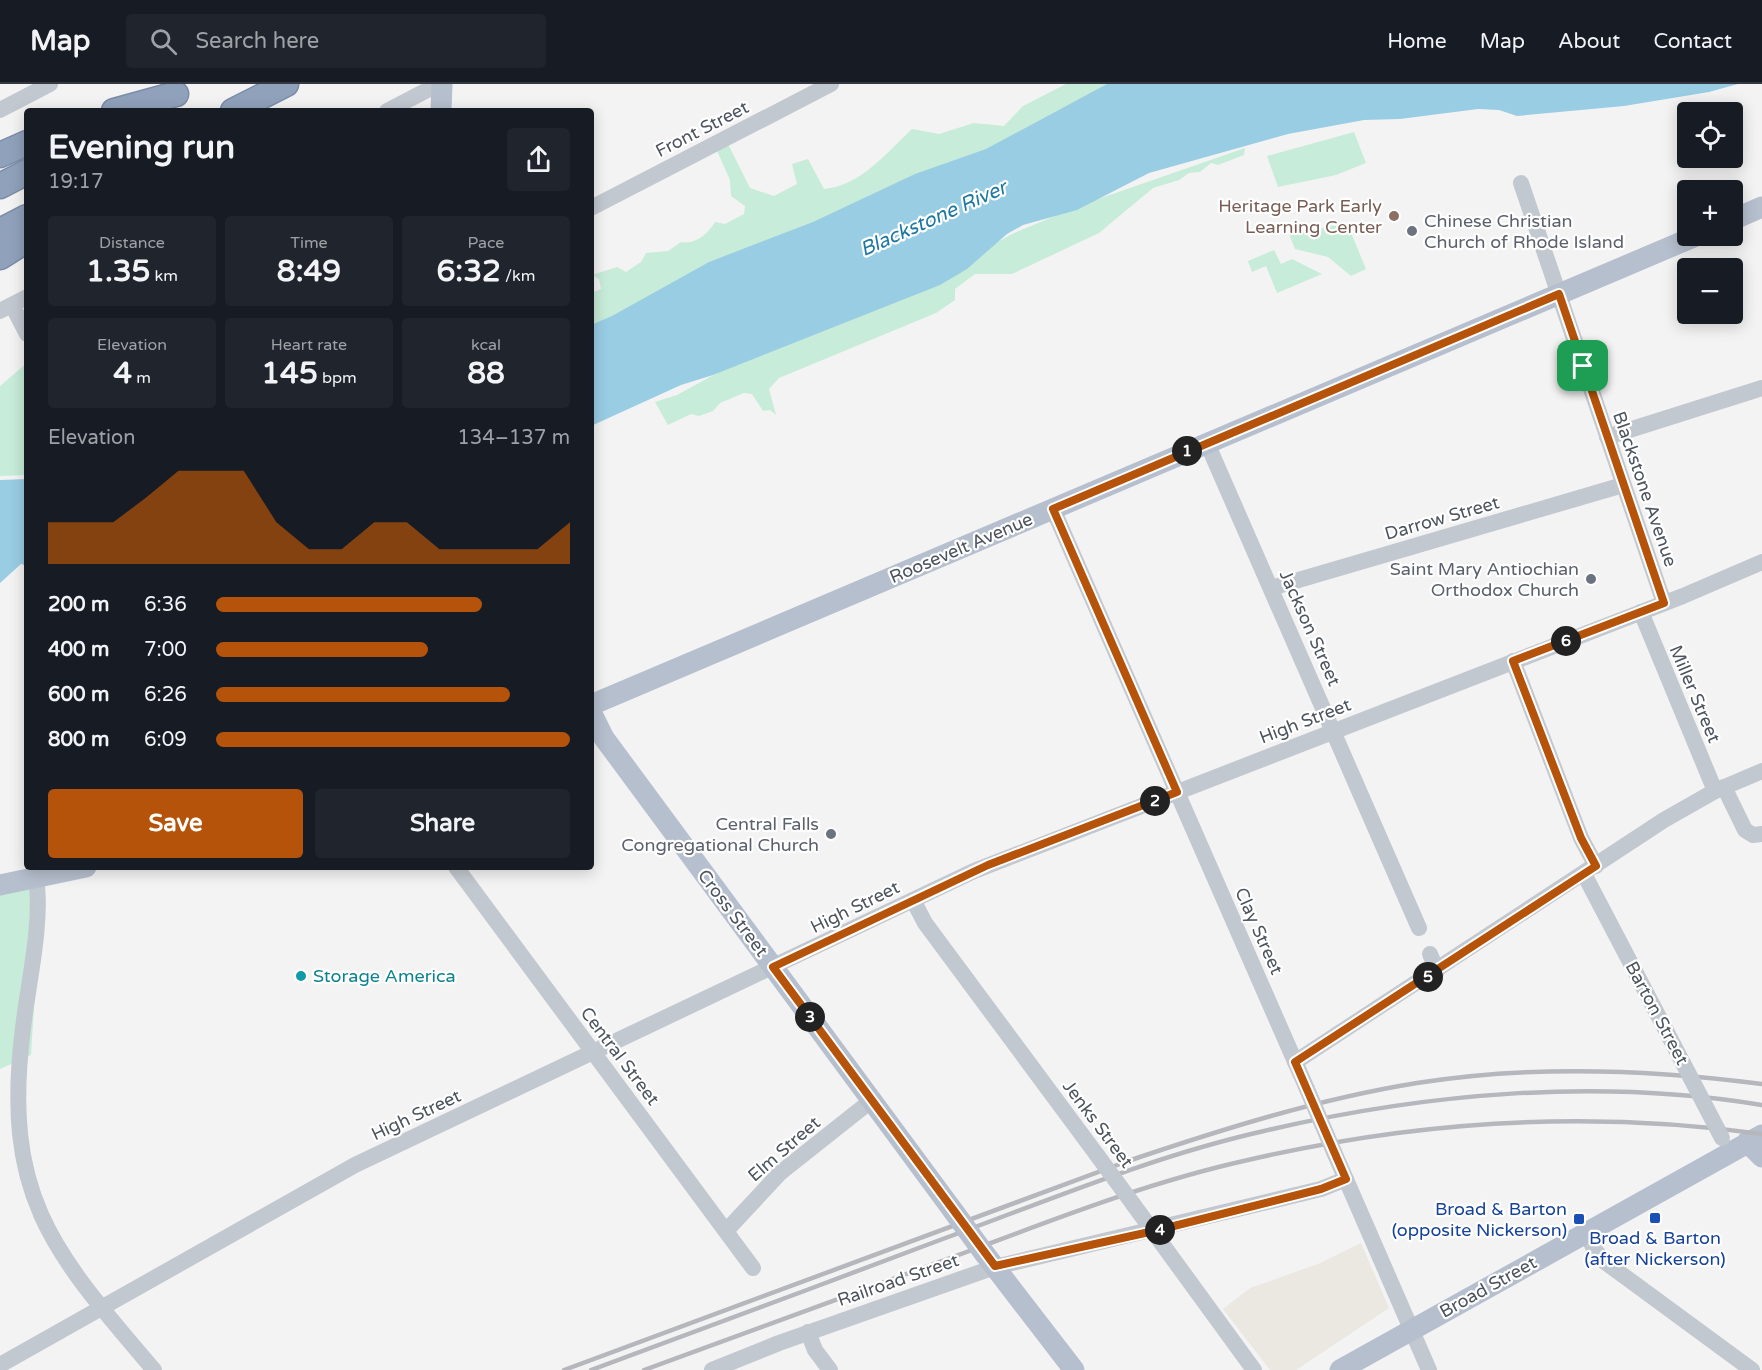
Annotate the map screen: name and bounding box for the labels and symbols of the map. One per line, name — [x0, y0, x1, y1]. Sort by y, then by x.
street label: Front Street — [652, 96, 752, 162]
water label: Blackstone River — [856, 175, 1013, 262]
place label: Heritage Park Early Learning Center — [1218, 195, 1382, 238]
marker: Heritage Park Early Learning Center — [1387, 209, 1401, 223]
place label: Chinese Christian Church of Rhode Island — [1424, 210, 1624, 253]
marker: Chinese Christian Church of Rhode Island — [1405, 224, 1419, 238]
pin — [1557, 340, 1608, 391]
street label: Blackstone Avenue — [1608, 408, 1682, 570]
pin: 1 — [1172, 436, 1202, 466]
street label: Darrow Street — [1382, 491, 1502, 545]
street label: Roosevelt Avenue — [886, 508, 1036, 588]
place label: Saint Mary Antiochian Orthodox Church — [1390, 558, 1579, 601]
street label: Jackson Street — [1275, 567, 1345, 689]
marker: Saint Mary Antiochian Orthodox Church — [1584, 572, 1598, 586]
pin: 6 — [1551, 626, 1581, 656]
street label: Miller Street — [1665, 642, 1725, 746]
street label: High Street — [1256, 693, 1354, 749]
pin: 2 — [1140, 786, 1170, 816]
place label: Central Falls Congregational Church — [621, 813, 819, 856]
marker: Central Falls Congregational Church — [824, 827, 838, 841]
street label: Cross Street — [693, 865, 773, 961]
street label: High Street — [807, 876, 903, 938]
street label: Clay Street — [1230, 884, 1288, 978]
street label: Barton Street — [1620, 957, 1694, 1069]
pin: 5 — [1413, 962, 1443, 992]
place label: Storage America — [313, 965, 456, 987]
marker: Storage America — [294, 969, 308, 983]
street label: Central Street — [576, 1002, 664, 1110]
pin: 3 — [795, 1002, 825, 1032]
street label: Jenks Street — [1058, 1076, 1138, 1172]
street label: High Street — [368, 1085, 464, 1145]
street label: Elm Street — [743, 1112, 825, 1186]
place label: Broad & Barton (opposite Nickerson) — [1392, 1198, 1567, 1241]
marker: Broad & Barton (after Nickerson) — [1648, 1211, 1662, 1225]
marker: Broad & Barton (opposite Nickerson) — [1572, 1212, 1586, 1226]
pin: 4 — [1145, 1215, 1175, 1245]
place label: Broad & Barton (after Nickerson) — [1584, 1227, 1726, 1270]
street label: Railroad Street — [834, 1249, 962, 1311]
street label: Broad Street — [1436, 1251, 1540, 1323]

